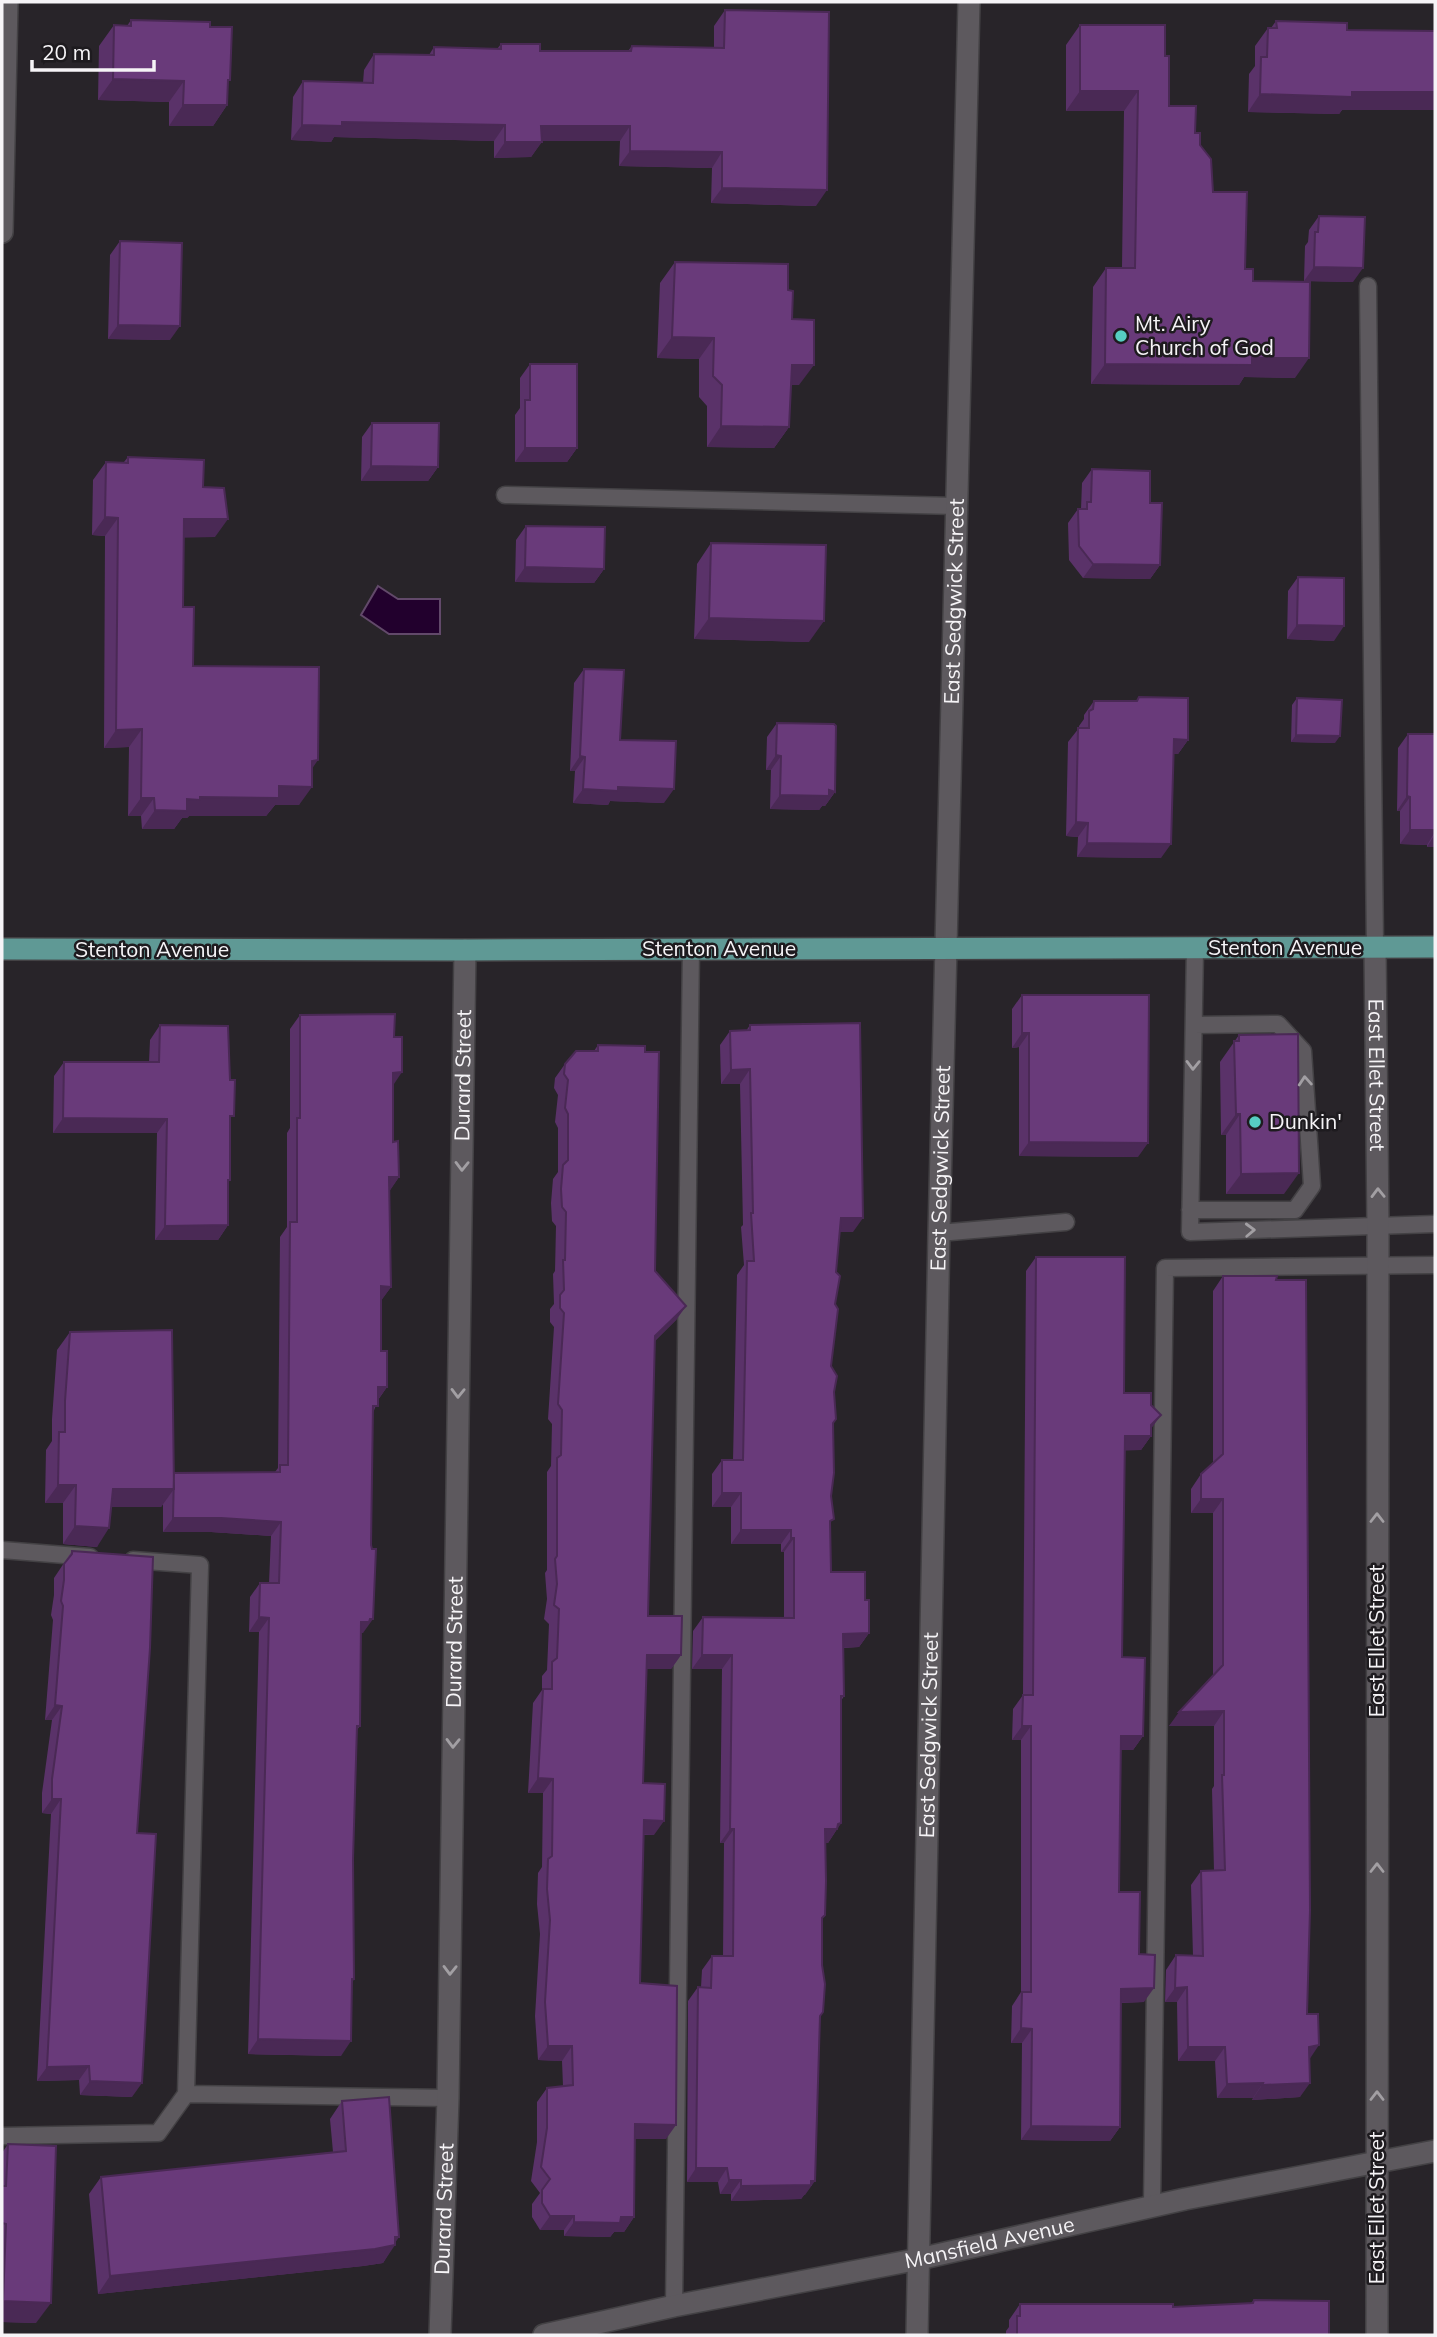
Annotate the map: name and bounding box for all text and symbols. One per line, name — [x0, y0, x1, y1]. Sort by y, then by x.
scale bar — [32, 28, 154, 72]
text: 20 m — [42, 39, 91, 65]
place label: Mt. Airy Church of God — [1135, 310, 1274, 360]
marker: Mt. Airy Church of God — [1113, 328, 1129, 344]
street label: East Sedgwick Street — [938, 498, 969, 705]
street label: Stenton Avenue — [1208, 934, 1362, 960]
street label: Stenton Avenue — [642, 935, 796, 961]
street label: Stenton Avenue — [75, 936, 229, 962]
street label: East Ellet Street — [1364, 998, 1391, 1151]
street label: Durard Street — [448, 1009, 476, 1141]
one-way arrow — [1185, 1060, 1201, 1071]
street label: East Sedgwick Street — [924, 1065, 955, 1271]
one-way arrow — [1298, 1075, 1313, 1086]
place label: Dunkin' — [1269, 1108, 1342, 1134]
marker: Dunkin' — [1247, 1114, 1263, 1130]
one-way arrow — [454, 1160, 469, 1171]
one-way arrow — [1370, 1187, 1386, 1197]
one-way arrow — [1245, 1223, 1256, 1238]
one-way arrow — [450, 1388, 466, 1399]
one-way arrow — [1369, 1512, 1385, 1523]
street label: East Ellet Street — [1363, 1565, 1389, 1717]
street label: Durard Street — [440, 1576, 468, 1708]
street label: East Sedgwick Street — [913, 1632, 943, 1838]
one-way arrow — [445, 1738, 461, 1749]
one-way arrow — [1369, 1862, 1385, 1873]
one-way arrow — [442, 1965, 457, 1976]
one-way arrow — [1369, 2090, 1385, 2100]
street label: East Ellet Street — [1363, 2132, 1389, 2284]
street label: Durard Street — [428, 2143, 458, 2275]
street label: Mansfield Avenue — [902, 2210, 1077, 2273]

